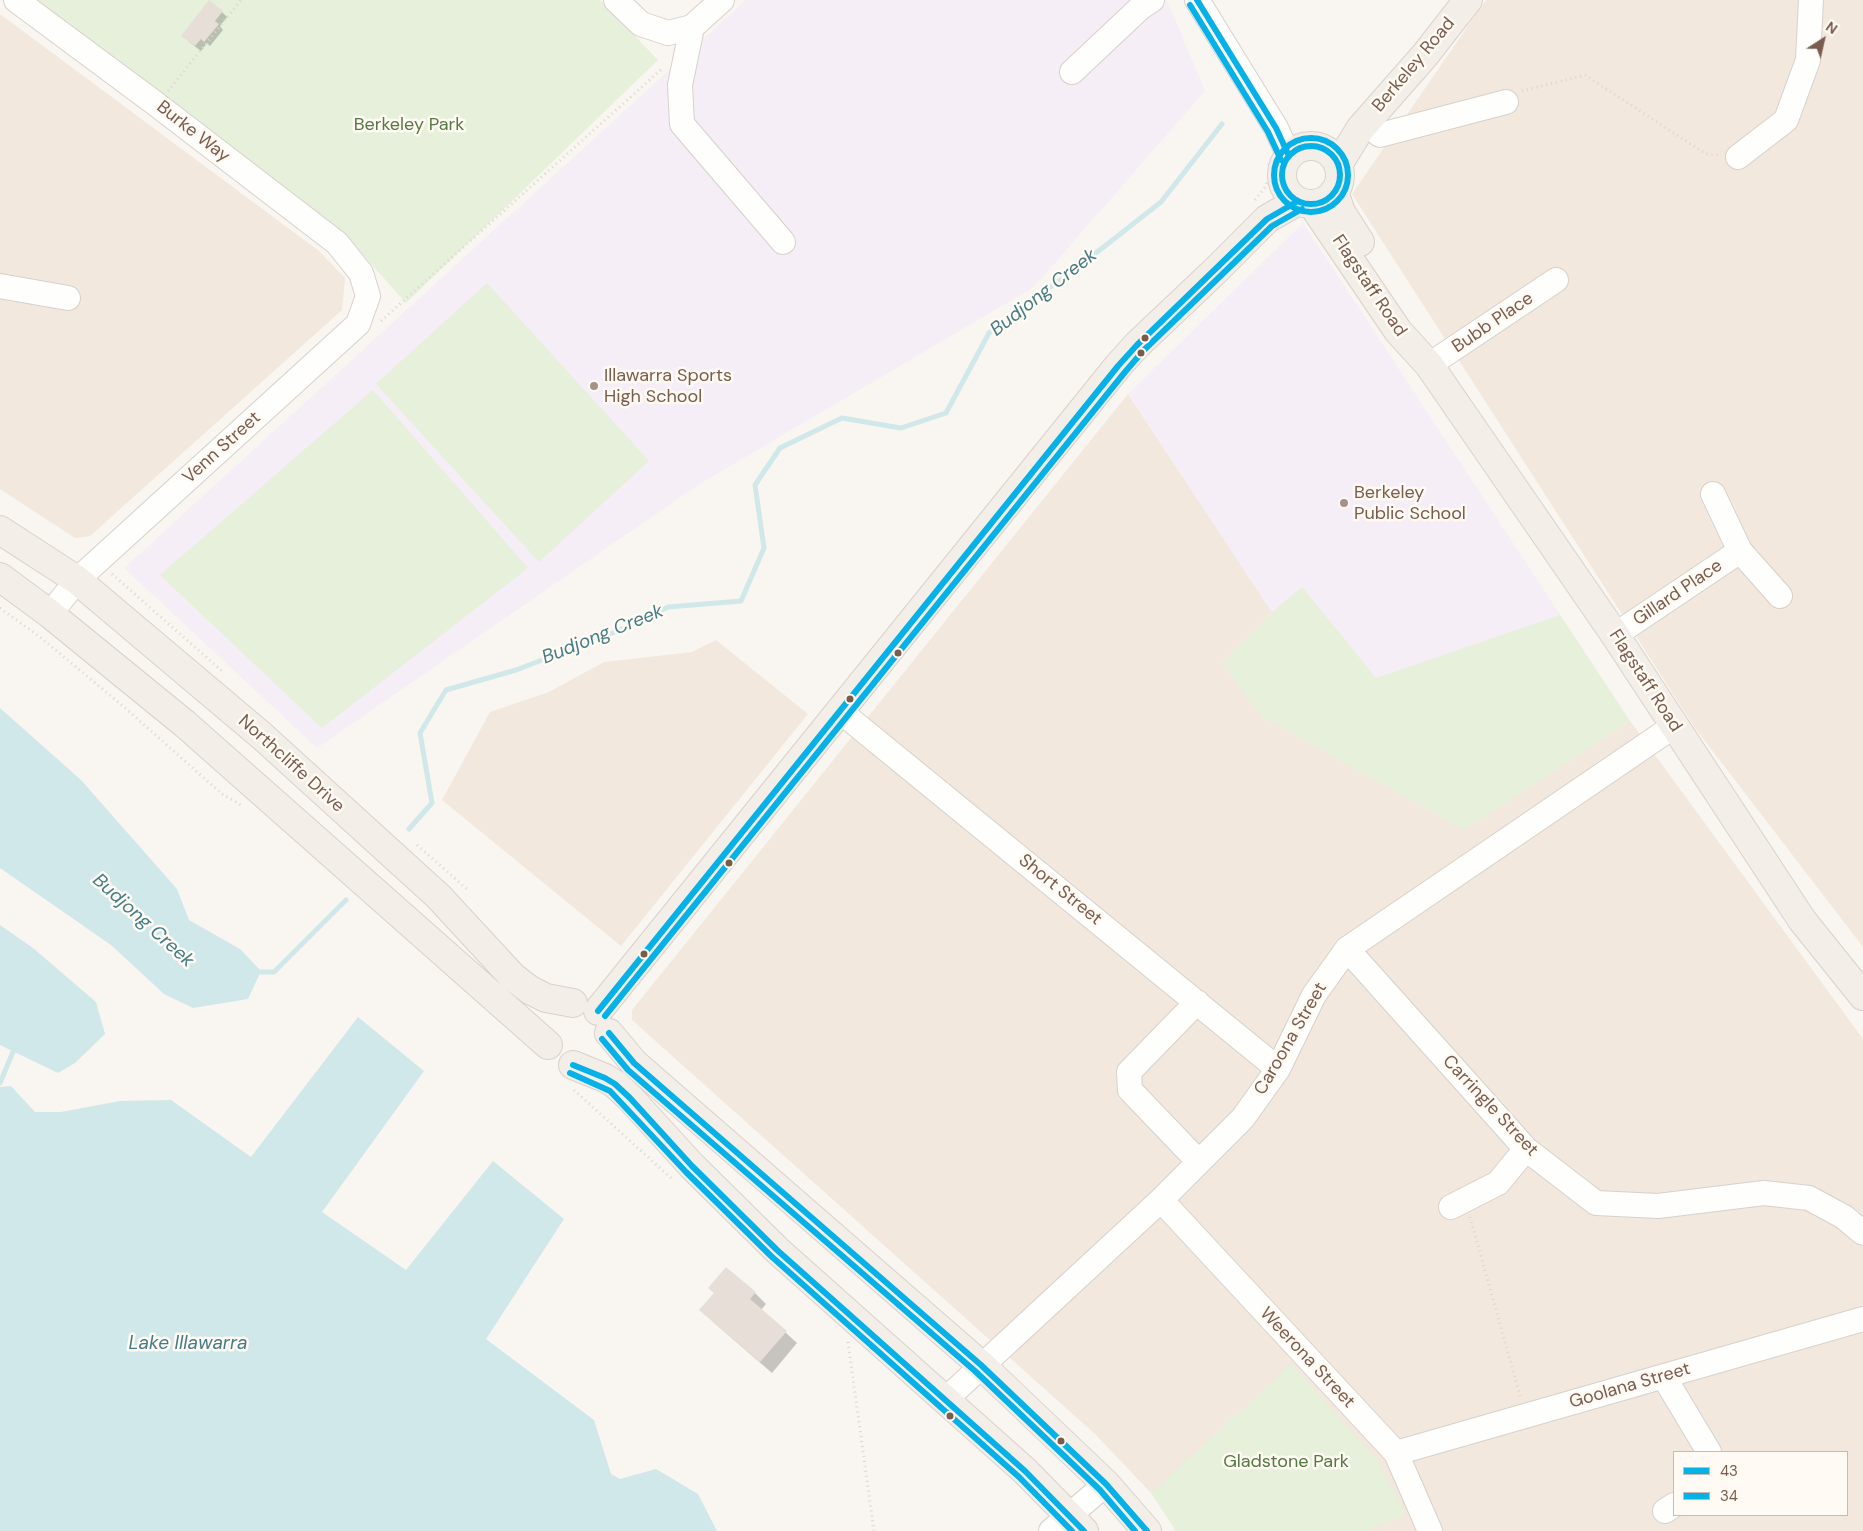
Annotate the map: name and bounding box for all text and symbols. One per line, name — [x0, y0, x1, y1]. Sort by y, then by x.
street label: Berkeley Road — [1368, 13, 1460, 117]
north arrow — [1798, 15, 1848, 65]
text: N — [1822, 17, 1841, 38]
street label: Burke Way — [152, 97, 234, 167]
park label: Berkeley Park — [354, 114, 464, 136]
street label: Flagstaff Road — [1327, 231, 1411, 341]
water label: Budjong Creek — [986, 244, 1102, 342]
street label: Bubb Place — [1448, 288, 1538, 358]
unlabelled marker — [1140, 333, 1150, 343]
unlabelled marker — [1136, 348, 1146, 358]
place label: Illawarra Sports High School — [604, 365, 732, 408]
marker: Illawarra Sports High School — [588, 380, 600, 392]
street label: Venn Street — [179, 407, 265, 489]
place label: Berkeley Public School — [1354, 482, 1466, 524]
marker: Berkeley Public School — [1338, 497, 1350, 509]
street label: Gillard Place — [1629, 555, 1727, 631]
water label: Budjong Creek — [539, 600, 667, 670]
street label: Flagstaff Road — [1604, 626, 1686, 736]
unlabelled marker — [893, 648, 903, 658]
unlabelled marker — [845, 694, 855, 704]
street label: Northcliffe Drive — [233, 711, 349, 817]
street label: Short Street — [1014, 850, 1106, 930]
unlabelled marker — [724, 858, 734, 868]
water label: Budjong Creek — [87, 869, 199, 973]
unlabelled marker — [639, 949, 649, 959]
street label: Caroona Street — [1250, 979, 1332, 1099]
street label: Carringle Street — [1438, 1051, 1542, 1161]
street label: Weerona Street — [1255, 1303, 1359, 1413]
water label: Lake Illawarra — [129, 1333, 247, 1355]
street label: Goolana Street — [1567, 1358, 1693, 1414]
unlabelled marker — [945, 1411, 955, 1421]
unlabelled marker — [1056, 1436, 1066, 1446]
park label: Gladstone Park — [1223, 1451, 1349, 1473]
legend — [1673, 1451, 1848, 1516]
text: 43 — [1720, 1461, 1738, 1481]
text: 34 — [1720, 1486, 1738, 1506]

